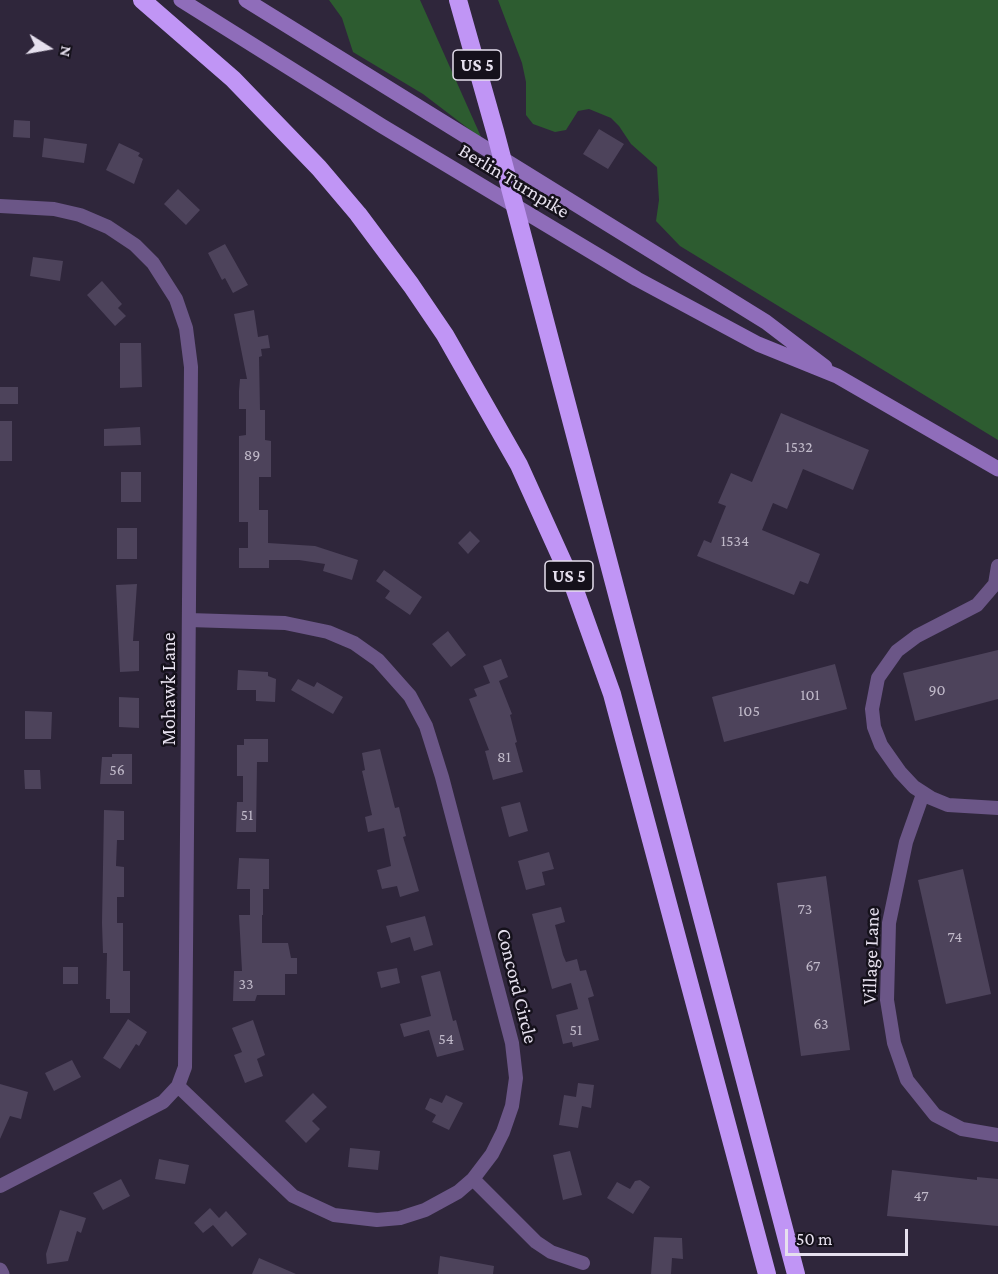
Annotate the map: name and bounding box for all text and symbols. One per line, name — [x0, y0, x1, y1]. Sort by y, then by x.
north arrow — [18, 18, 78, 78]
text: N — [57, 45, 76, 59]
road number: US 5 — [453, 50, 501, 80]
street label: Berlin Turnpike — [454, 139, 574, 223]
house number: 1532 — [785, 437, 813, 457]
house number: 89 — [244, 445, 260, 465]
house number: 1534 — [721, 531, 749, 551]
road number: US 5 — [545, 561, 593, 591]
street label: Mohawk Lane — [157, 632, 181, 746]
house number: 90 — [928, 680, 946, 700]
house number: 101 — [800, 685, 820, 705]
house number: 105 — [738, 701, 760, 721]
house number: 81 — [497, 747, 511, 767]
house number: 56 — [109, 760, 125, 780]
house number: 51 — [241, 805, 253, 825]
house number: 73 — [798, 899, 812, 919]
street label: Village Lane — [857, 907, 885, 1005]
street label: Concord Circle — [491, 926, 543, 1046]
house number: 74 — [947, 927, 963, 947]
house number: 67 — [806, 956, 820, 976]
house number: 33 — [238, 974, 254, 994]
house number: 63 — [813, 1014, 829, 1034]
house number: 51 — [570, 1020, 582, 1040]
house number: 54 — [438, 1029, 454, 1049]
house number: 47 — [913, 1186, 929, 1206]
scale bar — [788, 1217, 911, 1255]
text: 50 m — [796, 1229, 833, 1249]

